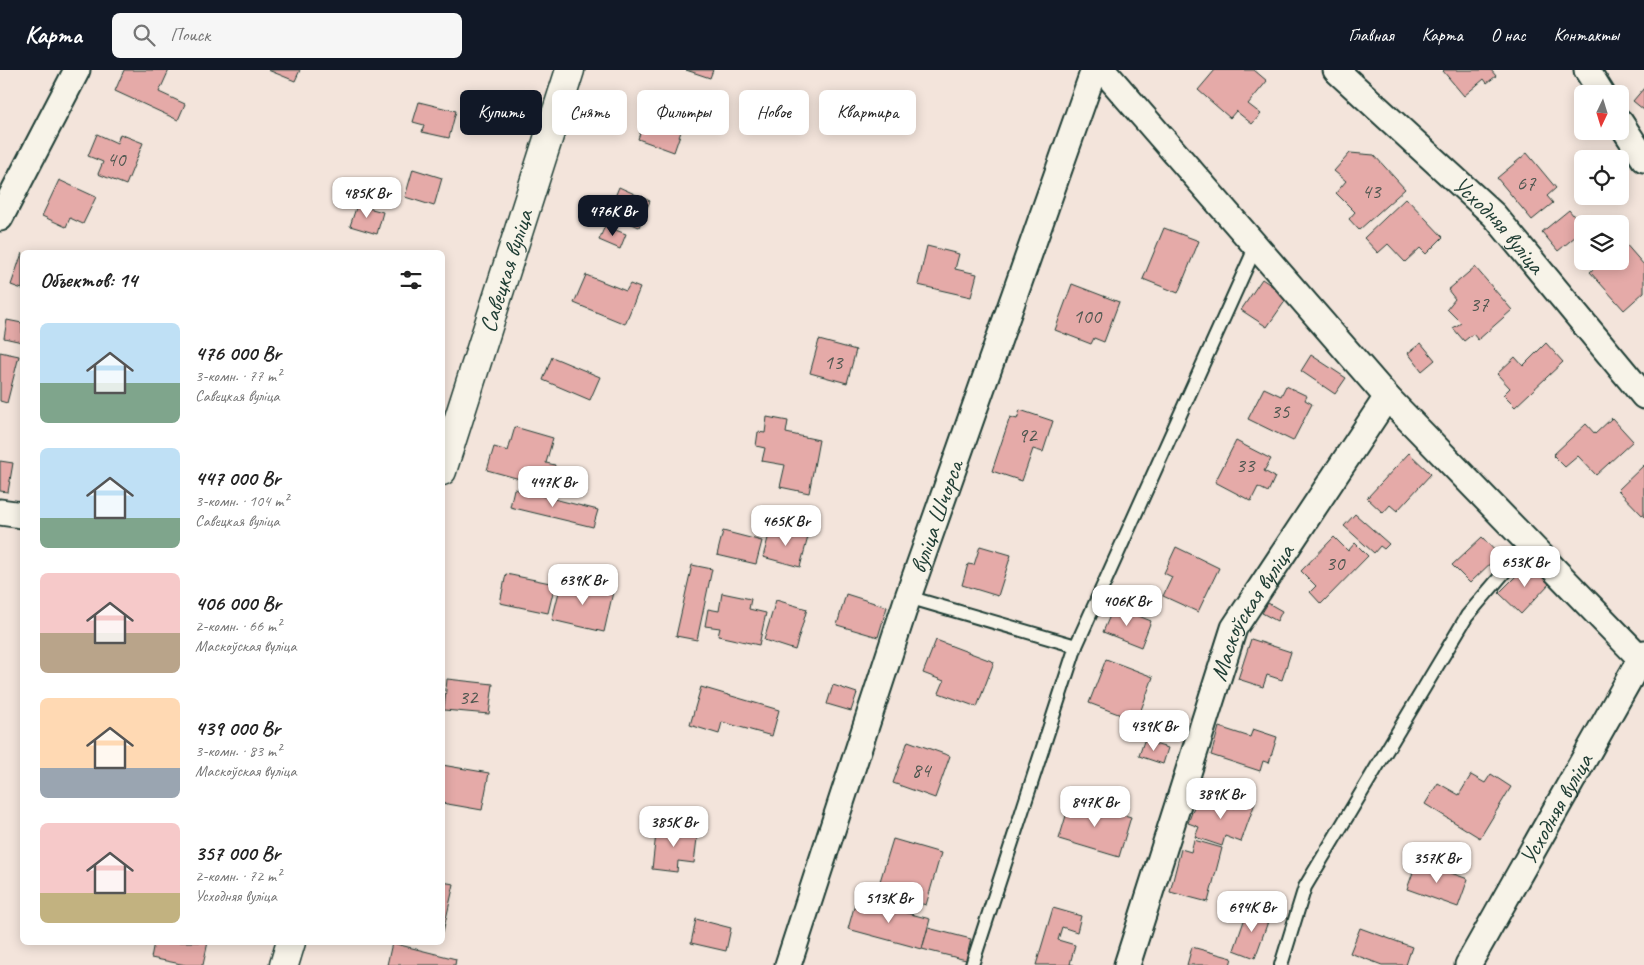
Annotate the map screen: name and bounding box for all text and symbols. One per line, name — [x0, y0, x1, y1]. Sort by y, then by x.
search box — [112, 13, 462, 58]
text: Карта — [25, 20, 82, 50]
icon: search — [130, 21, 158, 49]
text: Поиск — [170, 23, 210, 47]
text: Главная — [1349, 24, 1394, 46]
text: Карта — [1422, 24, 1463, 46]
text: О нас — [1491, 24, 1526, 46]
text: Контакты — [1554, 24, 1619, 46]
north arrow — [1574, 85, 1629, 140]
map controls — [1574, 85, 1629, 270]
chip: Купить — [460, 90, 542, 135]
chip: Снять — [552, 90, 627, 135]
chip: Фильтры — [637, 90, 729, 135]
chip: Новое — [739, 90, 809, 135]
chip: Квартира — [819, 90, 916, 135]
house number: 40 — [107, 146, 127, 172]
button: locate — [1574, 150, 1629, 205]
street label: Усходняя вуліца — [1446, 170, 1552, 281]
house number: 67 — [1517, 170, 1537, 196]
pin: 485K Br — [321, 176, 413, 219]
house number: 43 — [1362, 178, 1382, 204]
text: 485K Br — [343, 183, 391, 203]
pin: 476K Br — [567, 194, 659, 237]
text: 476K Br — [589, 201, 637, 221]
street label: Савецкая вуліца — [472, 204, 540, 336]
button: layers — [1574, 215, 1629, 270]
icon: filters — [397, 266, 425, 294]
text: Объектов: 14 — [40, 267, 137, 293]
house number: 37 — [1470, 291, 1490, 317]
house number: 100 — [1073, 303, 1103, 329]
text: 476 000 Br — [195, 340, 281, 366]
icon: home — [80, 343, 140, 403]
house number: 13 — [824, 349, 844, 375]
text: 3-комн. · 77 m² — [195, 366, 281, 386]
text: Савецкая вуліца — [195, 386, 280, 406]
house number: 35 — [1271, 398, 1291, 424]
house number: 92 — [1018, 422, 1038, 448]
house number: 33 — [1236, 452, 1256, 478]
street label: вуліца Шчорса — [903, 455, 971, 577]
text: 447 000 Br — [195, 465, 280, 491]
pin: 447K Br — [507, 466, 599, 508]
icon: home — [80, 468, 140, 528]
text: 447K Br — [529, 472, 577, 492]
text: 3-комн. · 104 m² — [195, 491, 288, 511]
pin: 465K Br — [740, 504, 832, 547]
text: Савецкая вуліца — [195, 511, 280, 531]
text: 465K Br — [762, 511, 810, 531]
street label: Маскоўская вуліца — [1203, 537, 1301, 685]
pin: 653K Br — [1479, 546, 1571, 588]
house number: 30 — [1326, 550, 1346, 576]
text: 653K Br — [1501, 552, 1549, 572]
pin: 639K Br — [537, 564, 629, 606]
text: 639K Br — [559, 570, 607, 590]
pin: 406K Br — [1081, 584, 1173, 627]
text: 406 000 Br — [195, 590, 281, 616]
text: 406K Br — [1103, 591, 1151, 611]
icon: home — [80, 593, 140, 653]
text: 2-комн. · 66 m² — [195, 616, 281, 636]
text: Маскоўская вуліца — [195, 636, 296, 656]
house number: 32 — [459, 684, 479, 710]
pin: 439K Br — [1108, 710, 1200, 752]
text: 439 000 Br — [195, 715, 280, 741]
text: 439K Br — [1130, 716, 1178, 736]
icon: home — [80, 718, 140, 778]
text: 3-комн. · 83 m² — [195, 741, 281, 761]
street label: Усходняя вуліца — [1513, 747, 1600, 870]
house number: 84 — [912, 757, 933, 783]
text: Маскоўская вуліца — [195, 761, 296, 781]
pin: 389K Br — [1175, 778, 1267, 820]
text: 389K Br — [1197, 784, 1245, 804]
pin: 847K Br — [1049, 786, 1141, 828]
text: 847K Br — [1071, 792, 1119, 812]
pin: 385K Br — [628, 806, 720, 848]
text: 385K Br — [650, 812, 698, 832]
text: 357 000 Br — [195, 840, 280, 866]
pin: 357K Br — [1391, 842, 1483, 884]
icon: home — [80, 843, 140, 903]
text: 357K Br — [1413, 848, 1461, 868]
text: 2-комн. · 72 m² — [195, 866, 281, 886]
pin: 513K Br — [843, 882, 935, 924]
text: Усходняя вуліца — [195, 886, 277, 906]
text: 513K Br — [865, 888, 913, 908]
pin: 694K Br — [1206, 890, 1298, 933]
text: 694K Br — [1228, 897, 1276, 917]

